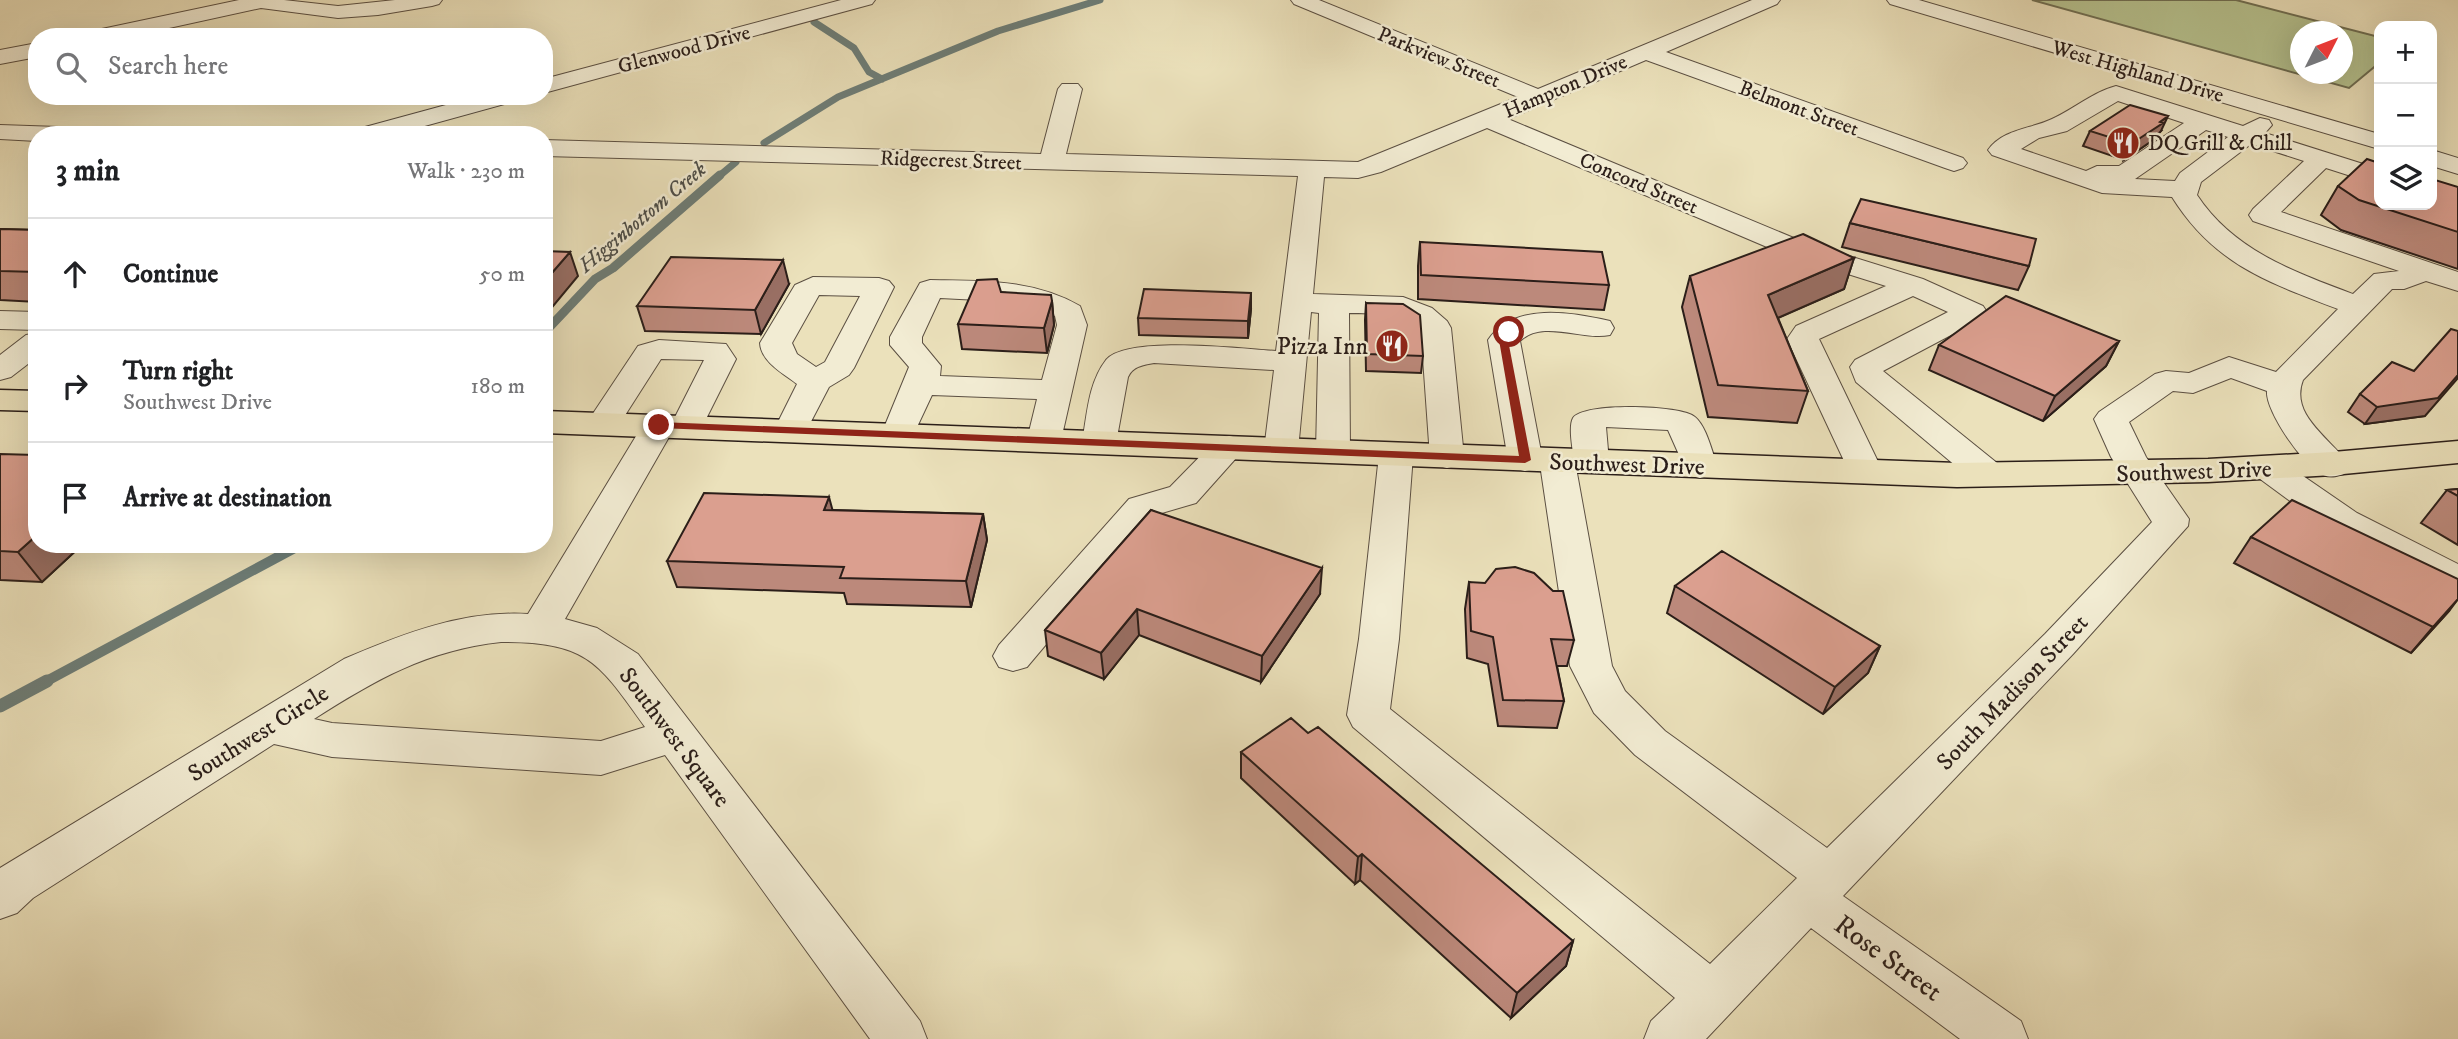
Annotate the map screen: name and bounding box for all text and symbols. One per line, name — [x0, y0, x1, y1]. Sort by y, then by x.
street label: Glenwood Drive — [615, 20, 754, 80]
street label: Parkview Street — [1373, 21, 1504, 94]
north arrow — [2290, 21, 2353, 84]
map controls — [2374, 21, 2437, 210]
button: + — [2374, 21, 2437, 84]
search box — [28, 28, 553, 105]
street label: West Highland Drive — [2048, 35, 2227, 109]
icon: search — [52, 48, 90, 86]
street label: Hampton Drive — [1500, 49, 1632, 125]
text: Search here — [108, 50, 228, 83]
street label: Belmont Street — [1735, 75, 1863, 143]
button: − — [2374, 84, 2437, 147]
restaurant icon: DQ Grill & Chill — [2104, 124, 2142, 162]
place label: DQ Grill & Chill — [2148, 131, 2293, 157]
street label: Ridgecrest Street — [879, 146, 1023, 176]
street label: Concord Street — [1575, 147, 1702, 221]
button: layers — [2374, 147, 2437, 210]
text: 3 min — [56, 153, 120, 190]
water label: Higginbottom Creek — [573, 156, 712, 280]
text: Walk · 230 m — [407, 157, 525, 186]
icon: ahead — [56, 255, 94, 293]
text: Continue — [123, 258, 218, 291]
text: 50 m — [479, 260, 525, 289]
route start — [1493, 316, 1524, 347]
restaurant icon: Pizza Inn — [1373, 327, 1411, 365]
place label: Pizza Inn — [1277, 332, 1368, 362]
text: Turn right — [123, 355, 233, 388]
icon: right — [56, 367, 94, 405]
text: 180 m — [470, 372, 525, 401]
text: Southwest Drive — [123, 388, 272, 417]
route end — [643, 409, 674, 440]
street label: Southwest Drive — [1549, 447, 1705, 483]
street label: Southwest Drive — [2116, 454, 2272, 490]
icon: arrive — [56, 479, 94, 517]
text: Arrive at destination — [123, 482, 332, 515]
street label: South Madison Street — [1930, 608, 2095, 777]
street label: Southwest Square — [612, 662, 737, 813]
street label: Southwest Circle — [183, 679, 335, 789]
street label: Rose Street — [1827, 907, 1949, 1009]

